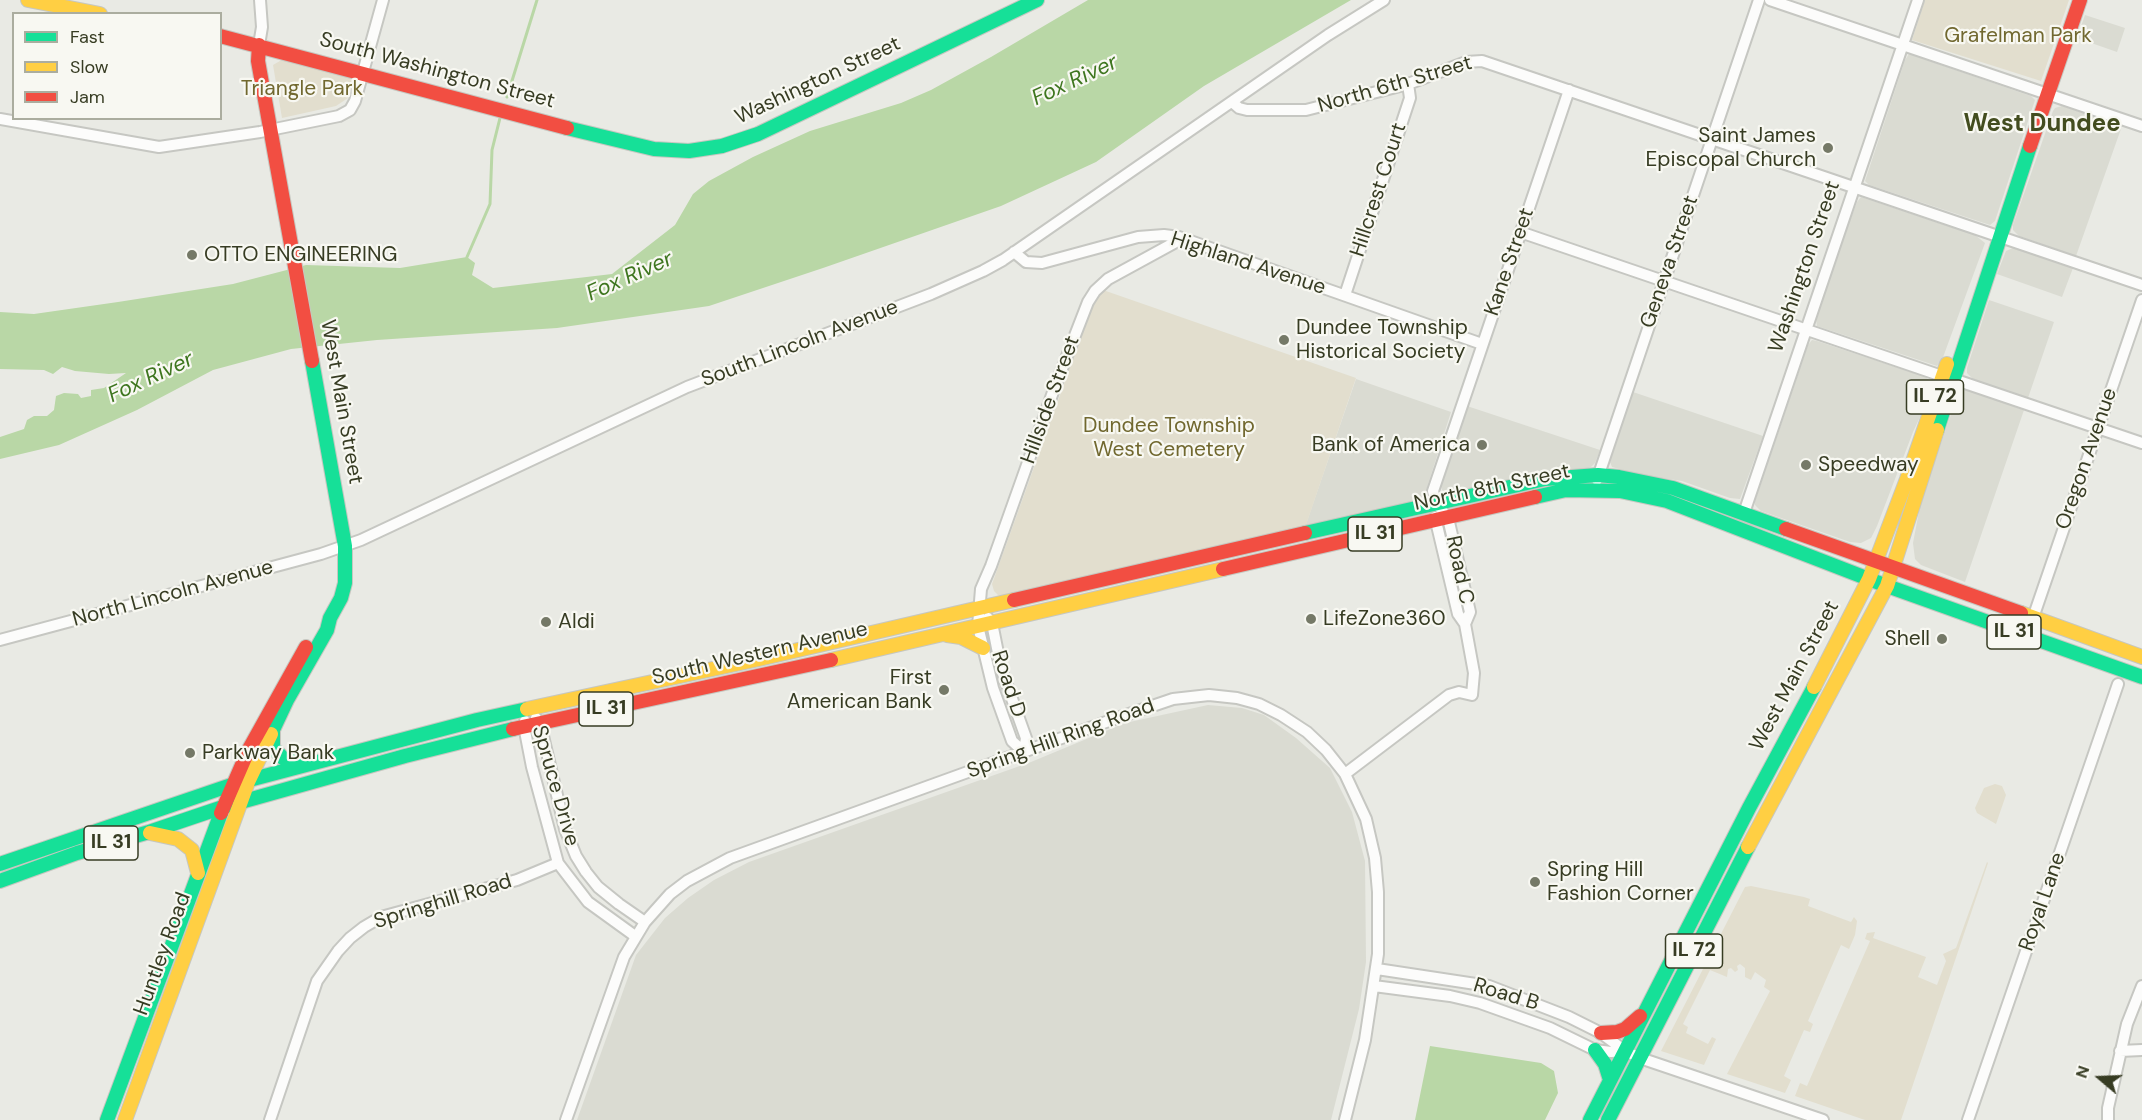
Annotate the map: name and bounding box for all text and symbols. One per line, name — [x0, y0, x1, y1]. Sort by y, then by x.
legend — [12, 12, 222, 120]
park label: Grafelman Park — [1944, 23, 2092, 49]
text: Fast — [70, 25, 105, 49]
street label: South Washington Street — [317, 27, 557, 115]
street label: Washington Street — [731, 32, 905, 130]
water label: Fox River — [1028, 50, 1122, 112]
street label: North 6th Street — [1315, 51, 1475, 119]
text: Slow — [70, 55, 109, 79]
park label: Triangle Park — [241, 76, 363, 102]
text: Jam — [70, 85, 105, 109]
district label: West Dundee — [1963, 111, 2121, 139]
street label: Hillcrest Court — [1345, 120, 1413, 260]
place label: Saint James Episcopal Church — [1645, 123, 1816, 173]
marker: Saint James Episcopal Church — [1821, 141, 1835, 155]
street label: Washington Street — [1764, 178, 1846, 356]
street label: Geneva Street — [1636, 192, 1704, 332]
street label: Kane Street — [1480, 205, 1540, 319]
street label: Highland Avenue — [1167, 227, 1329, 301]
place label: OTTO ENGINEERING — [204, 242, 397, 268]
water label: Fox River — [583, 246, 677, 308]
marker: OTTO ENGINEERING — [185, 248, 199, 262]
street label: South Lincoln Avenue — [698, 295, 902, 393]
place label: Dundee Township Historical Society — [1296, 315, 1468, 365]
street label: West Main Street — [314, 318, 368, 486]
street label: Hillside Street — [1016, 333, 1086, 467]
marker: Dundee Township Historical Society — [1277, 333, 1291, 347]
water label: Fox River — [104, 347, 198, 409]
road number: IL 72 — [1906, 380, 1964, 414]
street label: Oregon Avenue — [2051, 385, 2123, 533]
park label: Dundee Township West Cemetery — [1083, 413, 1255, 463]
place label: Bank of America — [1312, 432, 1470, 458]
marker: Bank of America — [1475, 438, 1489, 452]
place label: Speedway — [1818, 452, 1919, 478]
marker: Speedway — [1799, 458, 1813, 472]
street label: North 8th Street — [1412, 459, 1572, 517]
road number: IL 31 — [1348, 517, 1402, 551]
street label: Road C — [1439, 533, 1479, 607]
street label: North Lincoln Avenue — [70, 555, 276, 633]
street label: West Main Street — [1745, 597, 1845, 755]
place label: LifeZone360 — [1323, 606, 1446, 632]
place label: Aldi — [558, 609, 595, 635]
marker: LifeZone360 — [1304, 612, 1318, 626]
marker: Aldi — [539, 615, 553, 629]
road number: IL 31 — [1987, 615, 2041, 649]
street label: South Western Avenue — [650, 617, 870, 691]
place label: Shell — [1884, 626, 1930, 652]
marker: Shell — [1935, 632, 1949, 646]
street label: Road D — [985, 647, 1031, 721]
place label: First American Bank — [787, 665, 932, 715]
marker: First American Bank — [937, 683, 951, 697]
road number: IL 31 — [579, 692, 633, 726]
street label: Spring Hill Ring Road — [964, 693, 1158, 785]
street label: Spruce Drive — [526, 723, 584, 849]
place label: Parkway Bank — [202, 740, 334, 766]
marker: Parkway Bank — [183, 746, 197, 760]
road number: IL 31 — [84, 826, 138, 860]
street label: Royal Lane — [2014, 849, 2072, 955]
place label: Spring Hill Fashion Corner — [1547, 857, 1694, 907]
street label: Springhill Road — [371, 869, 515, 935]
marker: Spring Hill Fashion Corner — [1528, 875, 1542, 889]
street label: Huntley Road — [129, 889, 197, 1019]
road number: IL 72 — [1666, 934, 1722, 968]
street label: Road B — [1470, 973, 1542, 1017]
north arrow — [2070, 1048, 2130, 1108]
text: N — [2071, 1063, 2094, 1081]

